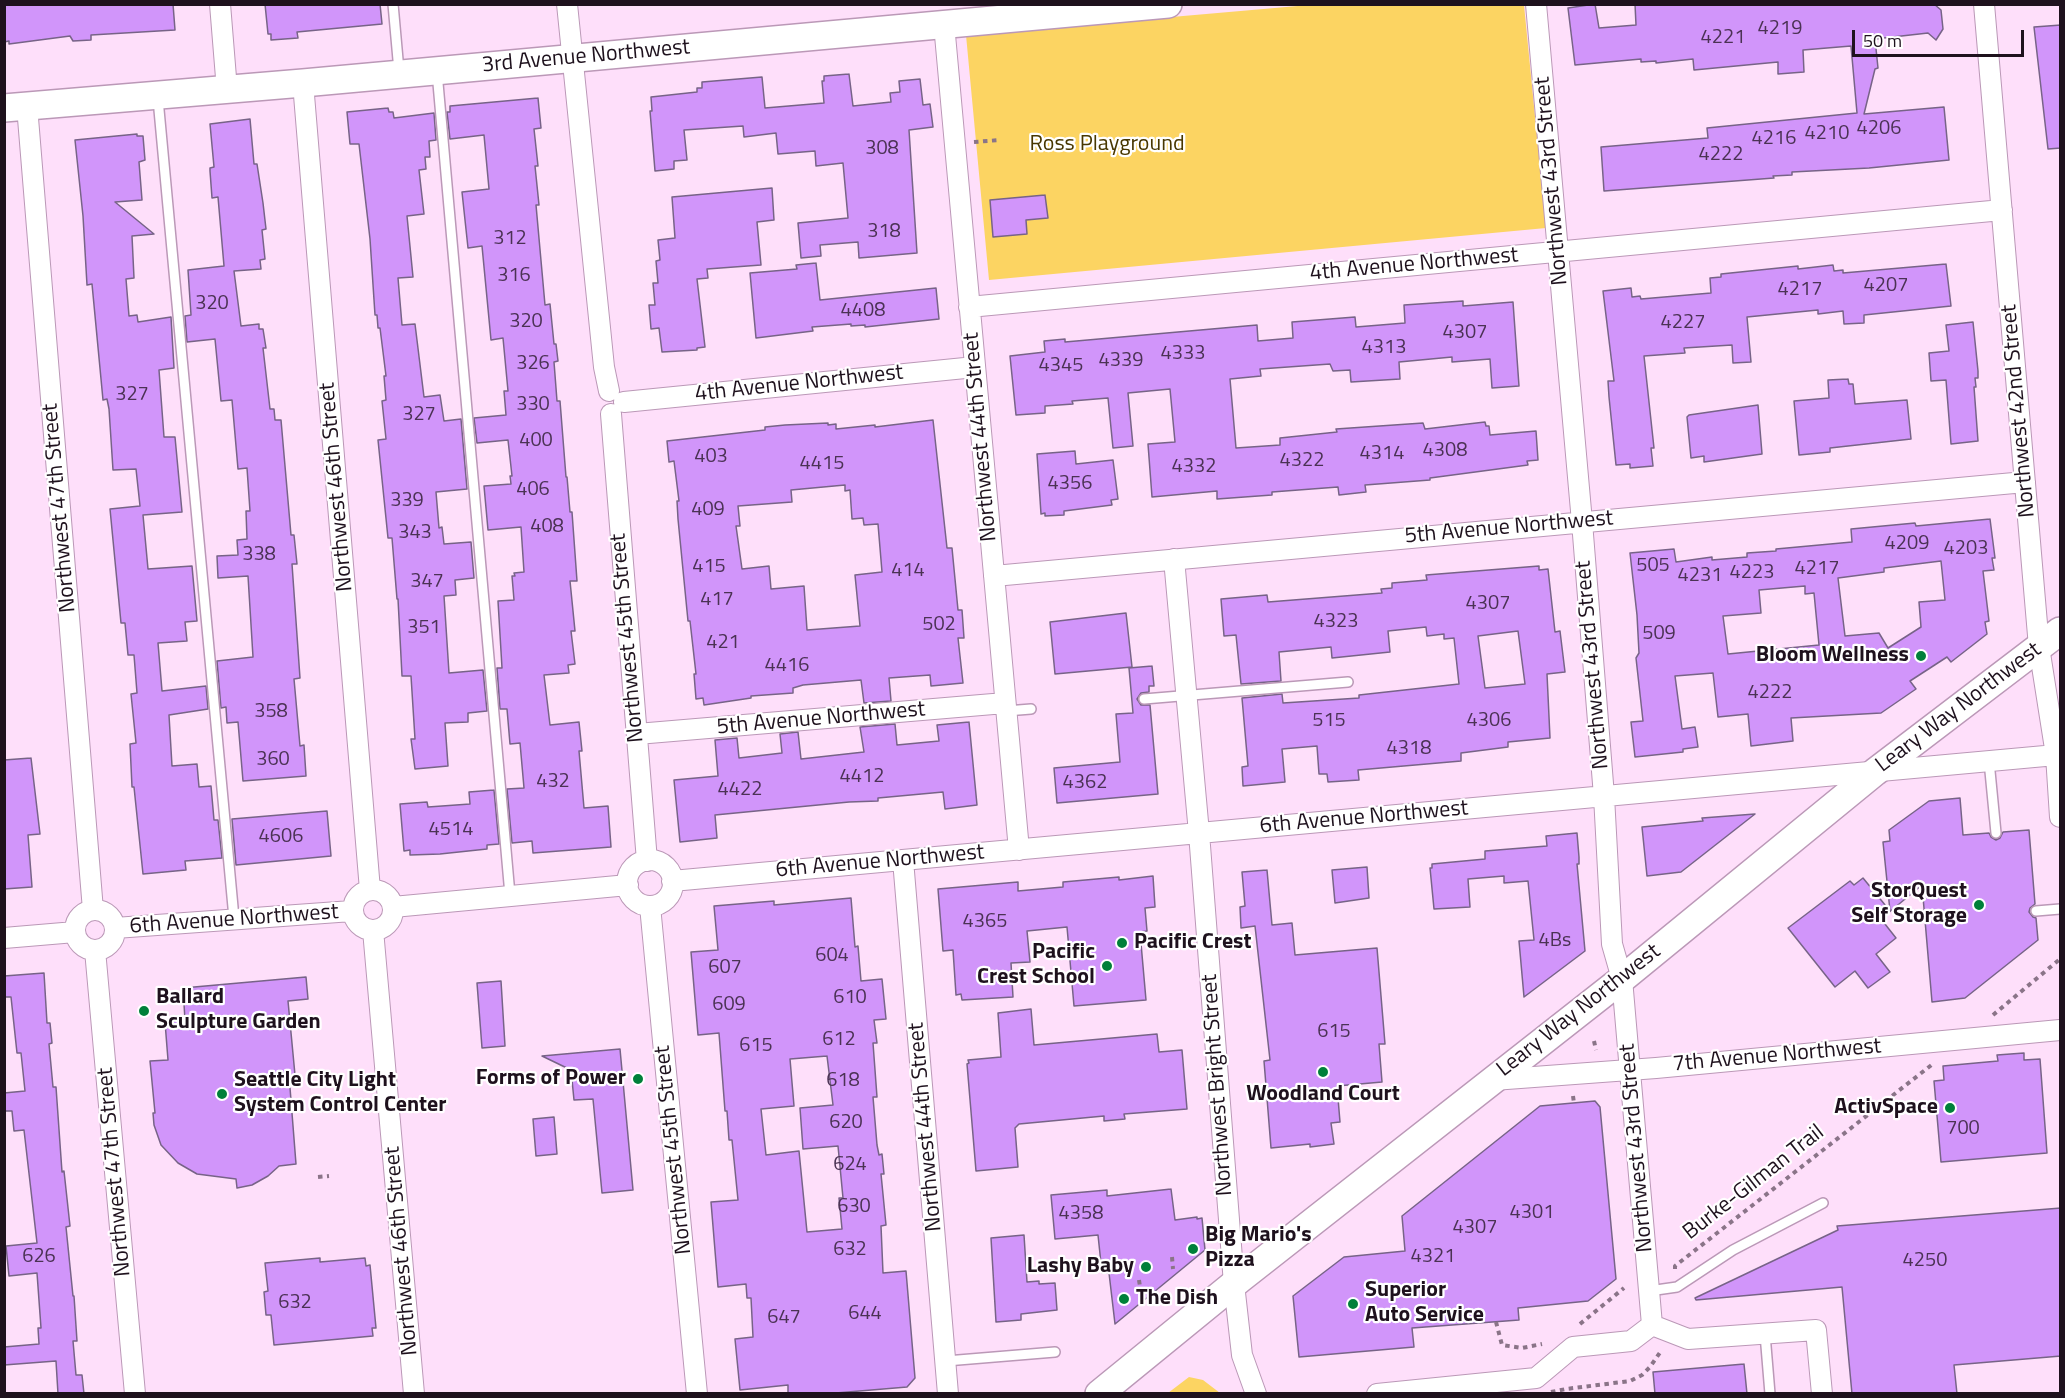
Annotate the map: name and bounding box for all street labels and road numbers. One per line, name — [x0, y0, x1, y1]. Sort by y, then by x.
street label: 3rd Avenue Northwest — [481, 35, 691, 79]
street label: Northwest 43rd Street — [1530, 76, 1574, 286]
street label: 4th Avenue Northwest — [1309, 243, 1519, 287]
street label: Northwest 42nd Street — [1997, 303, 2041, 519]
street label: Northwest 44th Street — [959, 331, 1003, 543]
street label: 4th Avenue Northwest — [693, 360, 905, 408]
street label: Northwest 46th Street — [315, 381, 359, 593]
street label: Northwest 47th Street — [38, 402, 82, 614]
street label: 5th Avenue Northwest — [1404, 506, 1614, 550]
street label: Northwest 45th Street — [606, 532, 650, 744]
street label: Northwest 43rd Street — [1571, 560, 1615, 770]
street label: Leary Way Northwest — [1871, 637, 2047, 779]
street label: 5th Avenue Northwest — [716, 697, 926, 741]
street label: 6th Avenue Northwest — [1259, 796, 1469, 840]
street label: 6th Avenue Northwest — [775, 840, 985, 884]
street label: 6th Avenue Northwest — [129, 900, 339, 940]
street label: Leary Way Northwest — [1492, 939, 1666, 1083]
street label: Northwest Bright Street — [1197, 973, 1239, 1197]
street label: Northwest 44th Street — [904, 1021, 948, 1233]
street label: 7th Avenue Northwest — [1672, 1034, 1882, 1078]
street label: Northwest 43rd Street — [1615, 1043, 1659, 1253]
street label: Northwest 45th Street — [650, 1044, 698, 1256]
street label: Northwest 47th Street — [93, 1066, 137, 1278]
street label: Burke-Gilman Trail — [1678, 1120, 1830, 1246]
street label: Northwest 46th Street — [380, 1145, 424, 1357]

